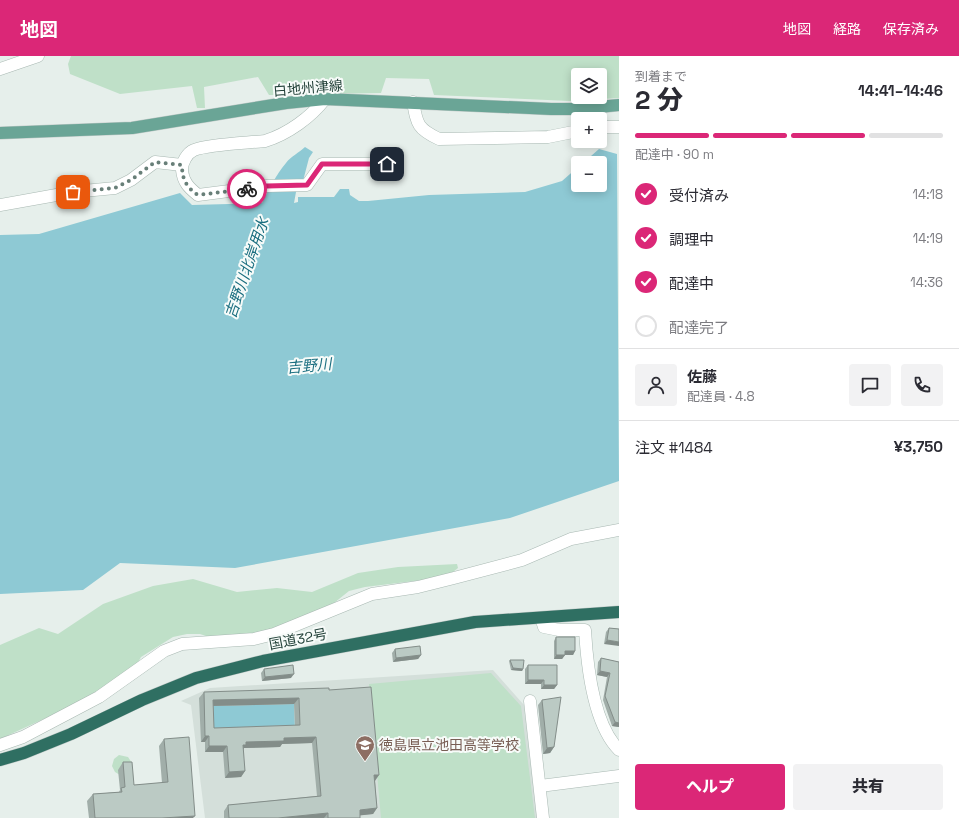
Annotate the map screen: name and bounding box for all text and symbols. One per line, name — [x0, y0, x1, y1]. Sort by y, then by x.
text: 地図 — [20, 17, 58, 42]
text: 地図 — [783, 20, 811, 38]
text: 経路 — [833, 20, 861, 38]
text: 保存済み — [883, 20, 939, 38]
map controls — [571, 68, 607, 192]
button: layers — [571, 68, 607, 104]
text: 到着まで — [635, 68, 687, 85]
street label: 白地州津線 — [272, 76, 344, 100]
text: 14:41–14:46 — [858, 81, 943, 100]
text: 2 分 — [635, 83, 683, 117]
button: + — [571, 112, 607, 148]
text: 配達中 · 90 m — [635, 146, 714, 163]
pin — [370, 147, 404, 181]
icon: home — [376, 153, 398, 175]
button: − — [571, 156, 607, 192]
courier — [227, 169, 267, 209]
pin — [56, 175, 90, 209]
icon: bike — [236, 178, 258, 200]
icon: bag — [62, 181, 84, 203]
icon: check — [635, 183, 657, 205]
text: 受付済み — [669, 186, 729, 205]
text: 14:18 — [913, 186, 943, 203]
water label: 吉野川北岸用水 — [220, 213, 273, 321]
icon: check — [635, 227, 657, 249]
text: 調理中 — [669, 230, 714, 249]
text: 14:19 — [913, 230, 943, 247]
icon: check — [635, 271, 657, 293]
text: 配達中 — [669, 274, 714, 293]
text: 14:36 — [910, 274, 943, 291]
text: 配達完了 — [669, 318, 729, 337]
water label: 吉野川 — [286, 354, 334, 377]
button: person — [635, 364, 677, 406]
button: chat — [849, 364, 891, 406]
button: phone — [901, 364, 943, 406]
text: 佐藤 — [687, 367, 717, 386]
text: 配達員 · 4.8 — [687, 388, 755, 405]
text: ¥3,750 — [894, 437, 943, 456]
text: 注文 #1484 — [635, 438, 713, 457]
street label: 国道32号 — [267, 625, 329, 653]
school or university icon: 徳島県立池田高等学校 — [354, 734, 376, 762]
place label: 徳島県立池田高等学校 — [379, 736, 519, 754]
button: ヘルプ — [635, 764, 785, 810]
button: 共有 — [793, 764, 943, 810]

